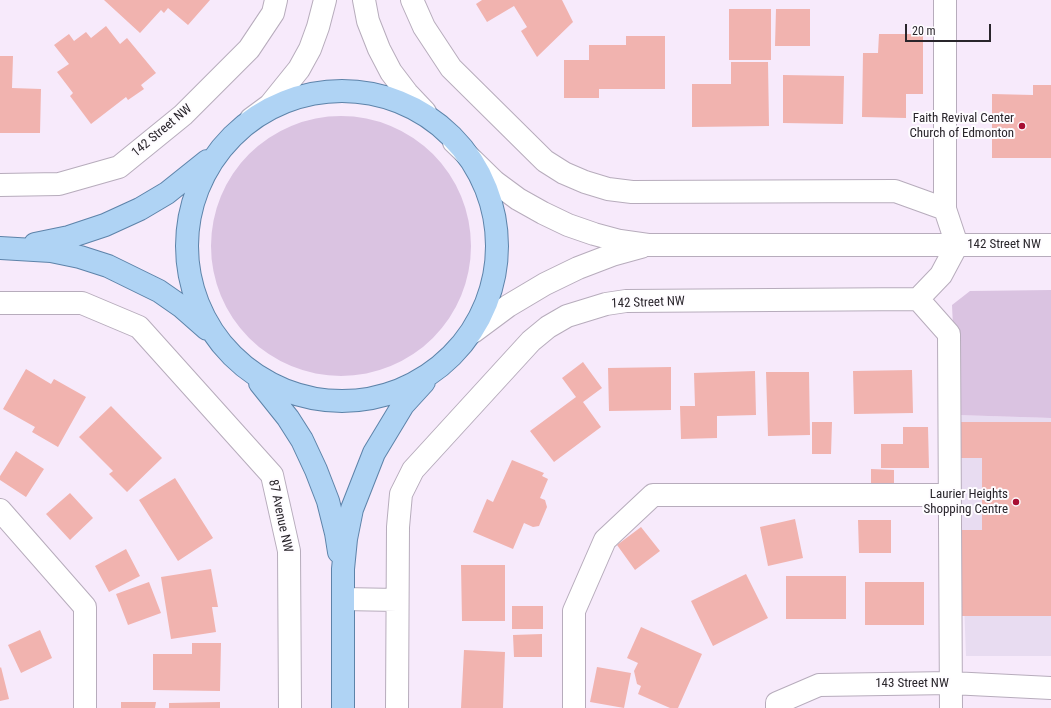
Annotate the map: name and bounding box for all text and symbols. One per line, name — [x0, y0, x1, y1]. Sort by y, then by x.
scale bar — [907, 16, 993, 42]
text: 20 m — [912, 24, 936, 38]
street label: 142 Street NW — [129, 101, 195, 161]
place label: Faith Revival Center Church of Edmonton — [909, 111, 1014, 142]
marker: Faith Revival Center Church of Edmonton — [1017, 121, 1027, 131]
street label: 142 Street NW — [967, 237, 1041, 253]
street label: 142 Street NW — [611, 294, 685, 312]
street label: 87 Avenue NW — [265, 478, 295, 554]
place label: Laurier Heights Shopping Centre — [923, 487, 1008, 518]
marker: Laurier Heights Shopping Centre — [1011, 497, 1021, 507]
street label: 143 Street NW — [875, 676, 949, 692]

